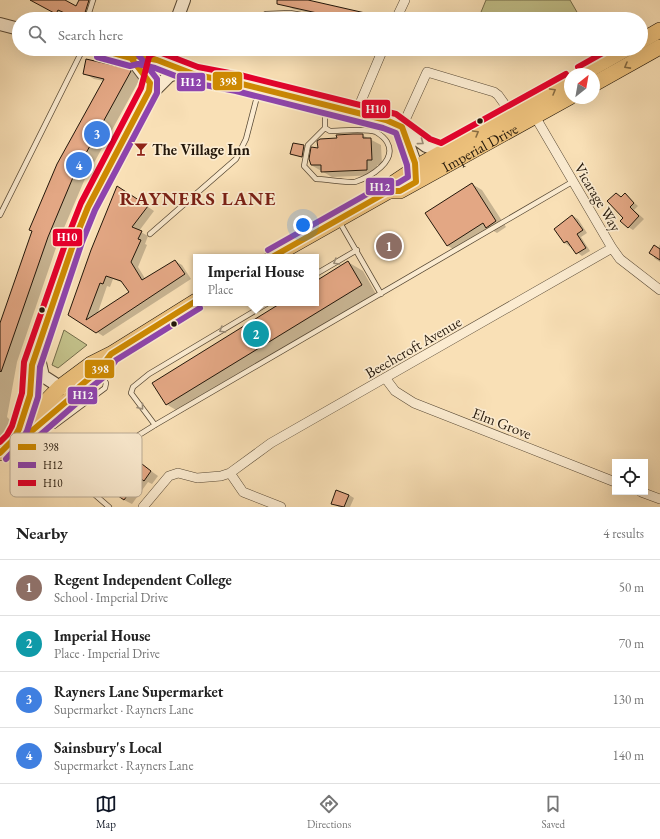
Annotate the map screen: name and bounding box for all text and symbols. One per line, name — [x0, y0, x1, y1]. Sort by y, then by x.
search box — [12, 12, 648, 56]
icon: search — [26, 23, 48, 45]
text: Search here — [58, 25, 123, 44]
one-way arrow — [624, 61, 631, 68]
north arrow — [564, 68, 600, 104]
line badge: 398 — [212, 71, 243, 91]
line badge: H12 — [176, 72, 206, 92]
text: 398 — [219, 74, 237, 88]
text: H12 — [181, 75, 201, 89]
one-way arrow — [549, 88, 556, 95]
line badge: H10 — [361, 99, 391, 119]
text: H10 — [366, 102, 386, 116]
unlabelled marker — [475, 116, 485, 126]
street label: Imperial Drive — [438, 118, 521, 176]
pin: 3 — [84, 119, 110, 149]
one-way arrow — [472, 131, 479, 138]
one-way arrow — [417, 137, 424, 145]
place label: The Village Inn — [152, 140, 250, 159]
bar icon: The Village Inn — [133, 141, 149, 157]
pin: 4 — [66, 150, 92, 180]
street label: Vicarage Way — [570, 159, 626, 235]
line badge: H12 — [365, 177, 395, 196]
text: H12 — [370, 180, 390, 194]
district label: RAYNERS LANE — [120, 186, 276, 211]
your location — [293, 215, 313, 235]
line badge: H10 — [52, 228, 83, 247]
text: H10 — [57, 230, 77, 244]
pin: 1 — [376, 231, 402, 261]
popup — [193, 254, 319, 306]
one-way arrow — [333, 258, 340, 265]
text: Imperial House — [208, 262, 304, 281]
text: Place — [208, 281, 233, 298]
unlabelled marker — [37, 305, 47, 315]
street label: Beechcroft Avenue — [362, 312, 465, 382]
unlabelled marker — [169, 319, 179, 329]
pin: 2 — [243, 319, 269, 349]
one-way arrow — [219, 325, 226, 333]
line badge: 398 — [84, 359, 115, 379]
text: 398 — [91, 362, 109, 376]
line badge: H12 — [67, 386, 98, 405]
text: H12 — [73, 388, 93, 402]
one-way arrow — [137, 402, 144, 409]
street label: Elm Grove — [470, 403, 534, 443]
legend — [10, 433, 142, 497]
text: 398 — [43, 440, 59, 454]
text: H12 — [43, 458, 63, 472]
map controls — [612, 459, 648, 495]
button: locate — [612, 459, 648, 495]
text: H10 — [43, 476, 62, 490]
text: Nearby — [16, 522, 68, 544]
text: 4 results — [603, 525, 644, 542]
text: Regent Independent College — [54, 570, 232, 589]
text: 1 — [26, 579, 32, 596]
text: 50 m — [619, 579, 644, 596]
text: School · Imperial Drive — [54, 589, 168, 606]
text: Imperial House — [54, 626, 151, 645]
text: 2 — [26, 635, 32, 652]
text: 70 m — [619, 635, 644, 652]
text: Place · Imperial Drive — [54, 645, 160, 662]
text: Rayners Lane Supermarket — [54, 682, 223, 701]
text: 3 — [26, 691, 32, 708]
text: 130 m — [613, 691, 644, 708]
text: Supermarket · Rayners Lane — [54, 701, 194, 718]
text: Sainsbury's Local — [54, 738, 162, 757]
text: 4 — [26, 747, 32, 764]
text: 140 m — [613, 747, 644, 764]
text: Supermarket · Rayners Lane — [54, 757, 194, 774]
tab: Map — [95, 793, 117, 831]
tab: Directions — [307, 793, 351, 831]
tab: Saved — [541, 793, 565, 831]

